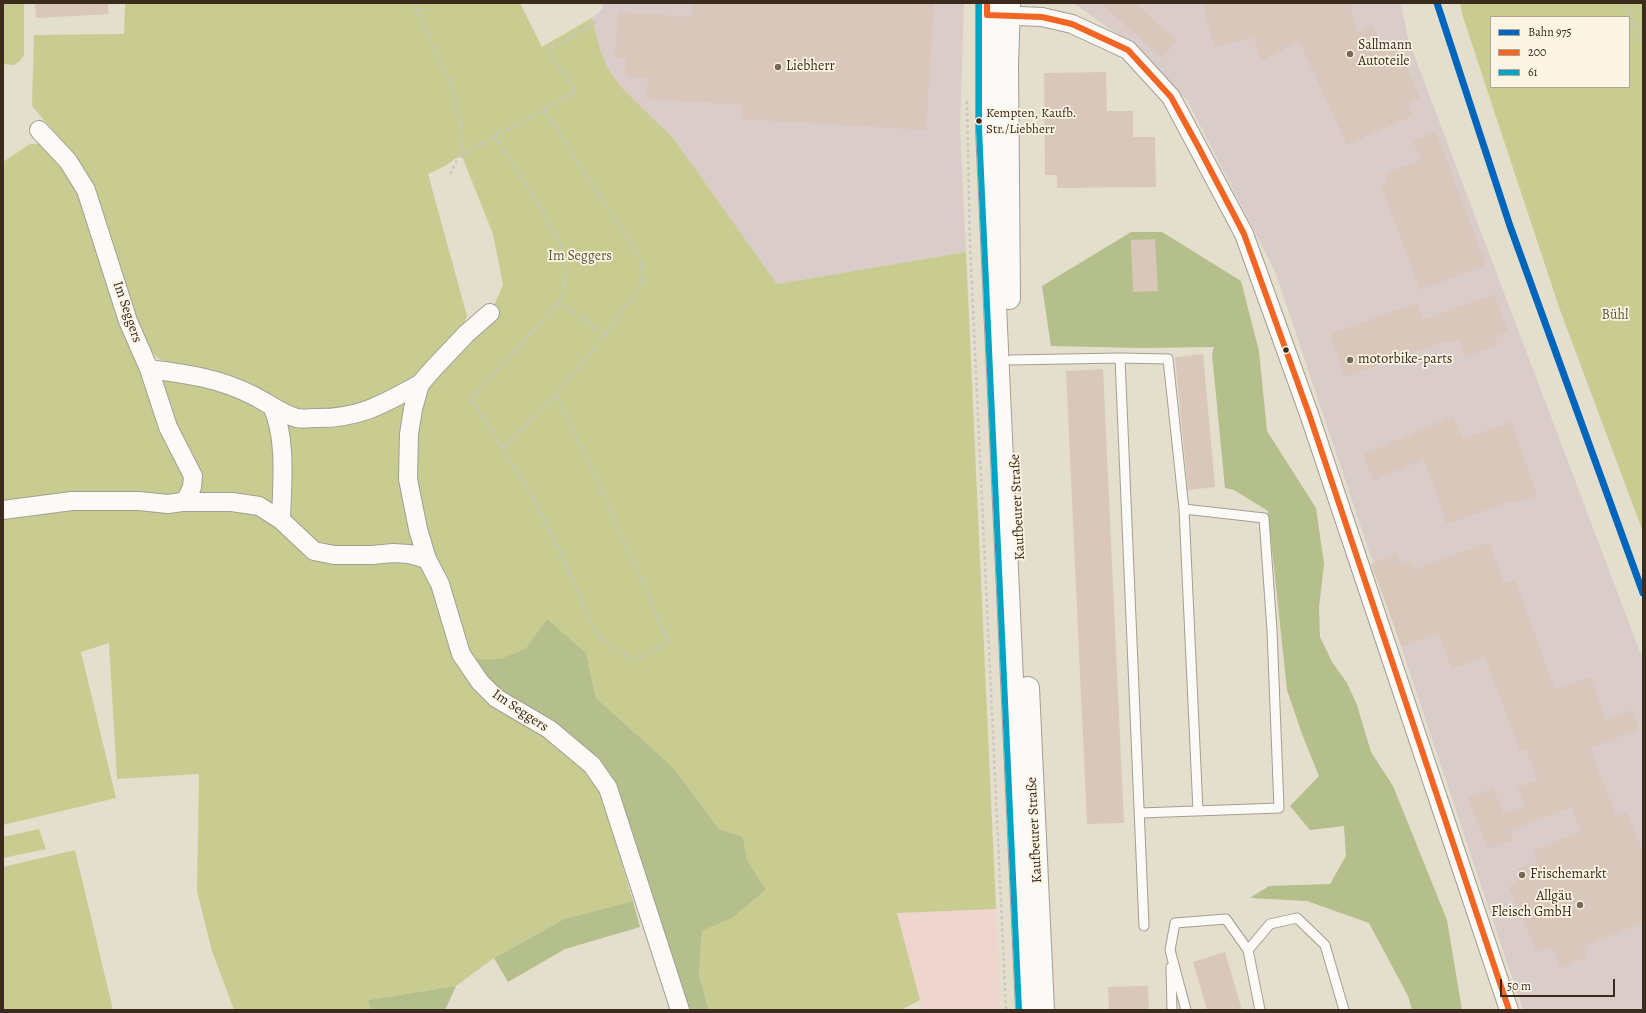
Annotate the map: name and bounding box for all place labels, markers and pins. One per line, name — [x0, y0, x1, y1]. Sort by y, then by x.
place label: Sallmann Autoteile — [1358, 38, 1412, 70]
marker: Sallmann Autoteile — [1345, 49, 1355, 59]
place label: Liebherr — [786, 59, 835, 75]
marker: Liebherr — [773, 62, 783, 72]
place label: Kempten, Kaufb. Str./Liebherr — [986, 106, 1076, 137]
marker: Kempten, Kaufb. Str./Liebherr — [974, 116, 984, 126]
unlabelled marker — [1281, 345, 1291, 355]
place label: motorbike-parts — [1358, 352, 1452, 368]
marker: motorbike-parts — [1345, 355, 1355, 365]
place label: Frischemarkt — [1530, 867, 1607, 883]
marker: Frischemarkt — [1517, 870, 1527, 880]
place label: Allgäu Fleisch GmbH — [1491, 889, 1572, 922]
marker: Allgäu Fleisch GmbH — [1575, 900, 1585, 910]

